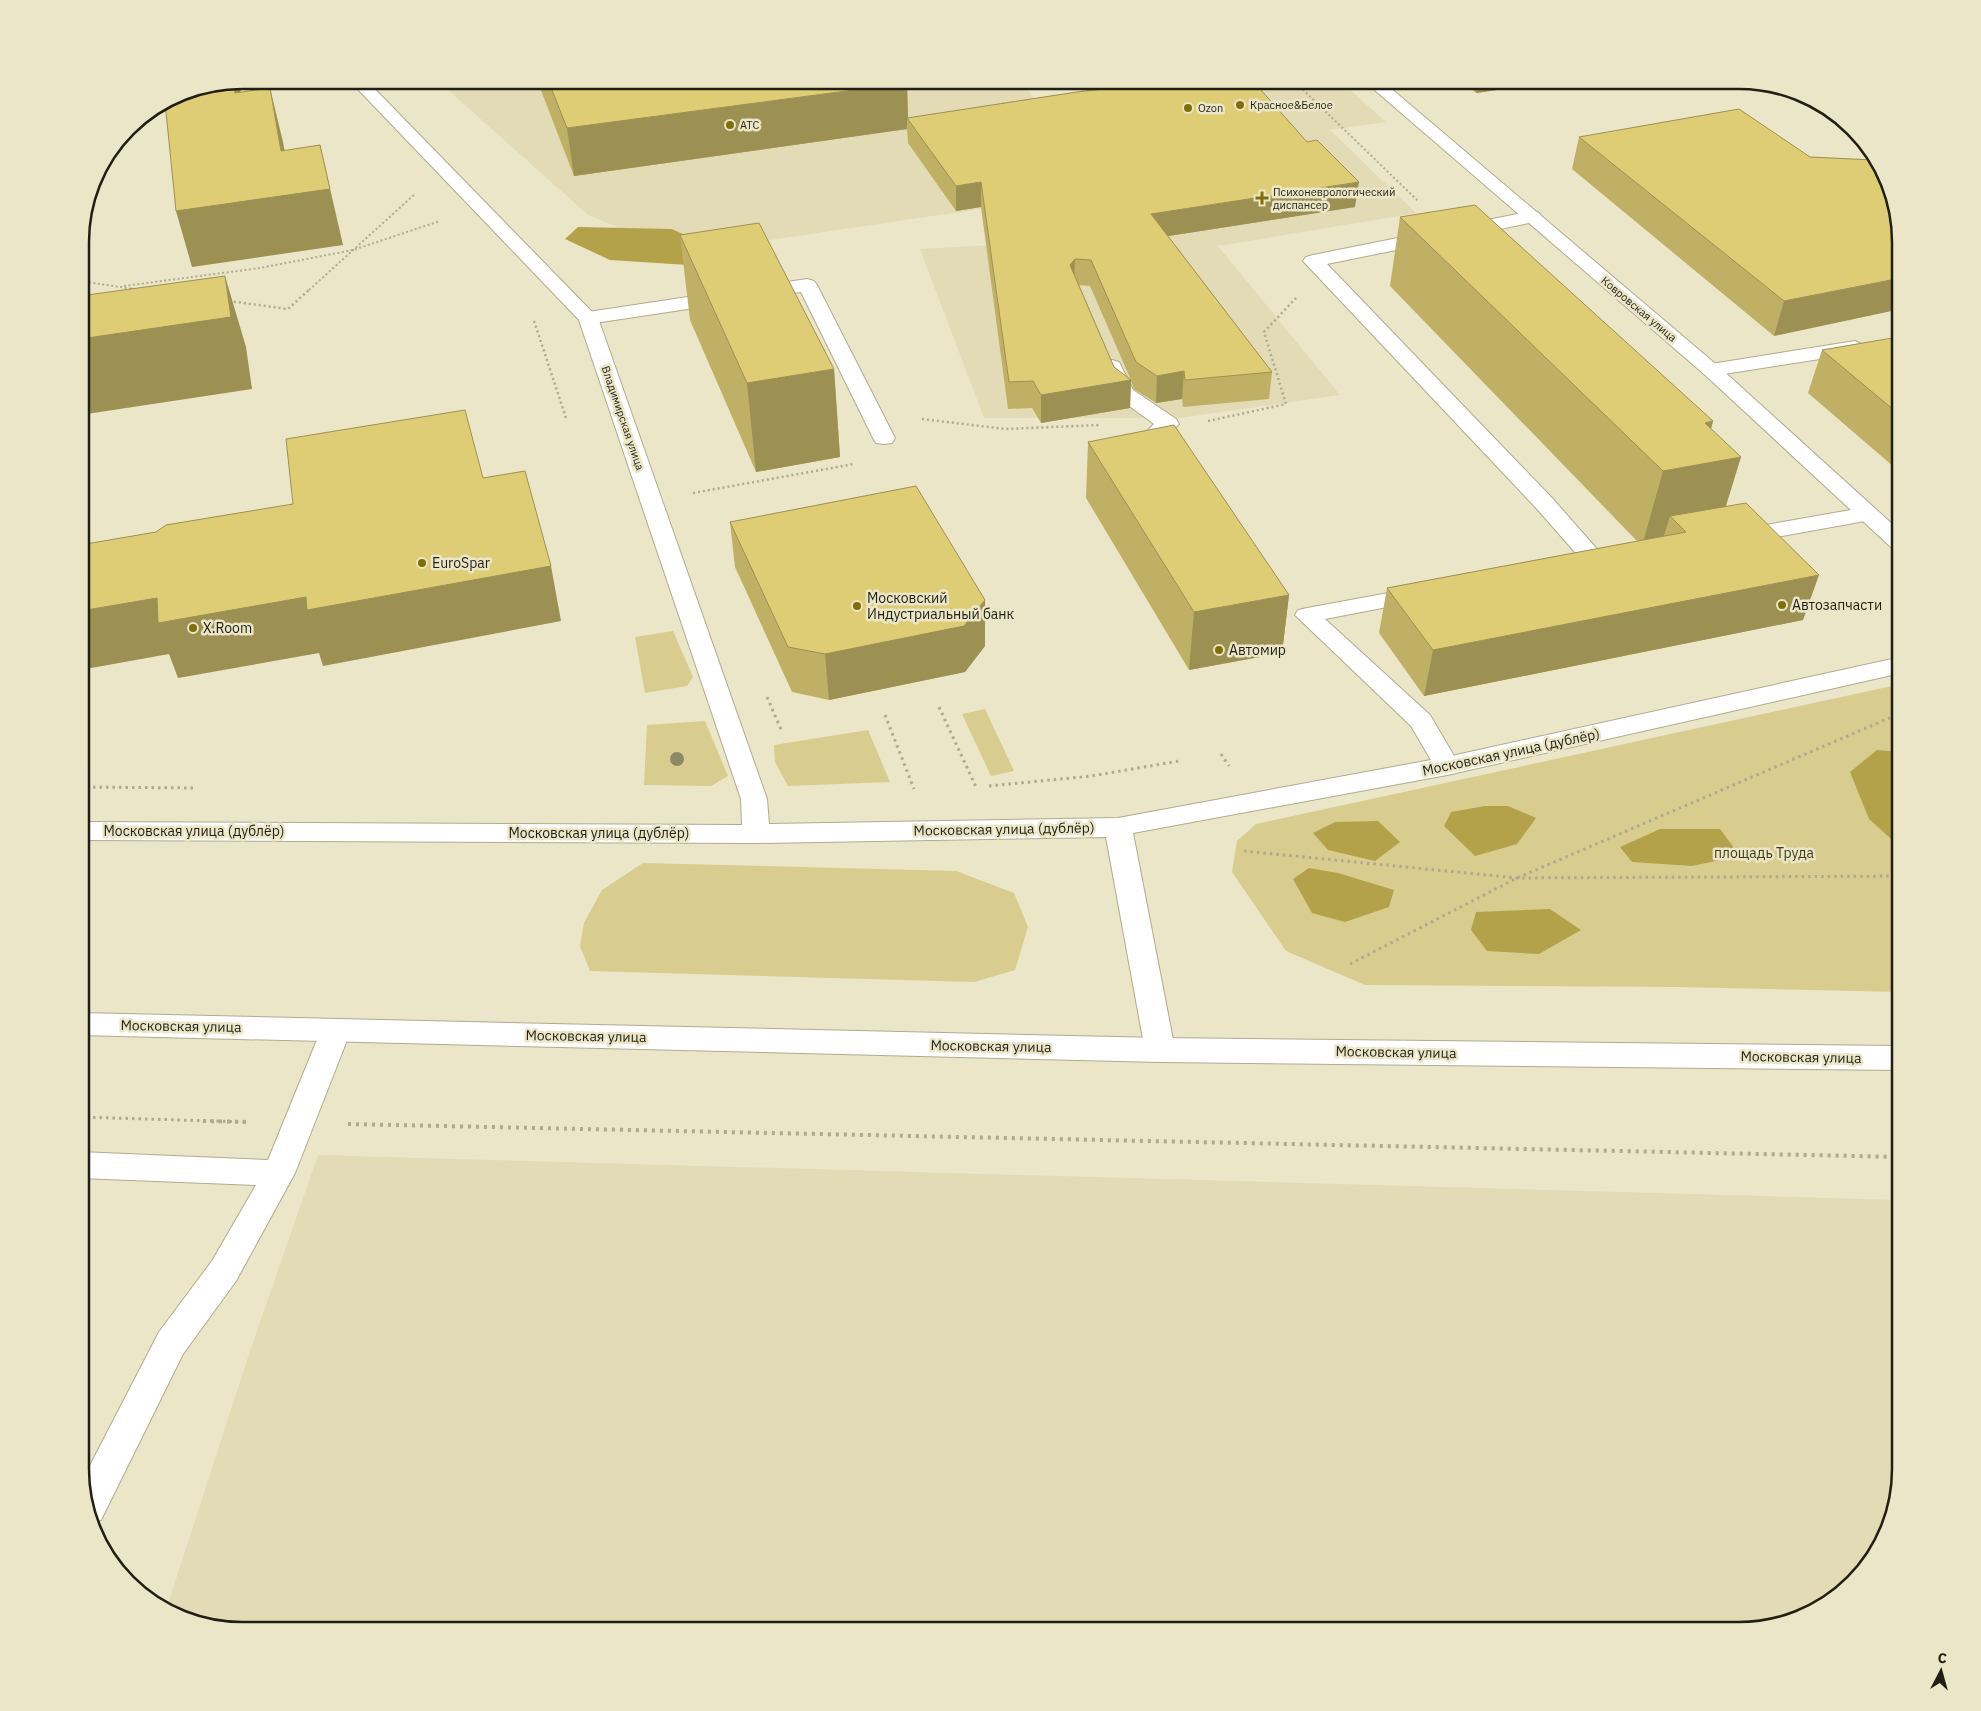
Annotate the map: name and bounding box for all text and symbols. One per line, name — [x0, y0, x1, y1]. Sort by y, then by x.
place label: Красное&Белое — [1250, 98, 1333, 112]
marker: Красное&Белое — [1234, 99, 1246, 111]
place label: Ozon — [1198, 101, 1223, 115]
marker: Ozon — [1182, 102, 1194, 114]
place label: АТС — [740, 118, 759, 132]
marker: АТС — [724, 119, 736, 131]
place label: Психоневрологический диспансер — [1273, 185, 1395, 212]
marker: Психоневрологический диспансер — [1255, 191, 1269, 205]
street label: Ковровская улица — [1598, 273, 1680, 345]
street label: Владимирская улица — [599, 364, 647, 472]
place label: EuroSpar — [432, 554, 490, 572]
marker: EuroSpar — [416, 557, 428, 569]
place label: Московский Индустриальный банк — [867, 589, 1015, 623]
place label: Автозапчасти — [1792, 596, 1882, 614]
marker: Автозапчасти — [1776, 599, 1788, 611]
marker: Московский Индустриальный банк — [851, 600, 863, 612]
place label: Х.Room — [203, 619, 252, 637]
marker: Х.Room — [187, 622, 199, 634]
place label: Автомир — [1229, 641, 1286, 659]
marker: Автомир — [1213, 644, 1225, 656]
street label: Московская улица (дублёр) — [1421, 724, 1601, 780]
street label: Московская улица (дублёр) — [913, 818, 1095, 840]
street label: Московская улица (дублёр) — [103, 822, 285, 840]
street label: Московская улица (дублёр) — [508, 824, 690, 842]
park label: площадь Труда — [1714, 844, 1815, 862]
street label: Московская улица — [120, 1016, 242, 1036]
street label: Московская улица — [525, 1026, 647, 1046]
street label: Московская улица — [930, 1036, 1052, 1056]
street label: Московская улица — [1335, 1042, 1457, 1062]
street label: Московская улица — [1740, 1047, 1862, 1067]
north arrow — [1916, 1646, 1966, 1696]
text: С — [1937, 1649, 1948, 1667]

